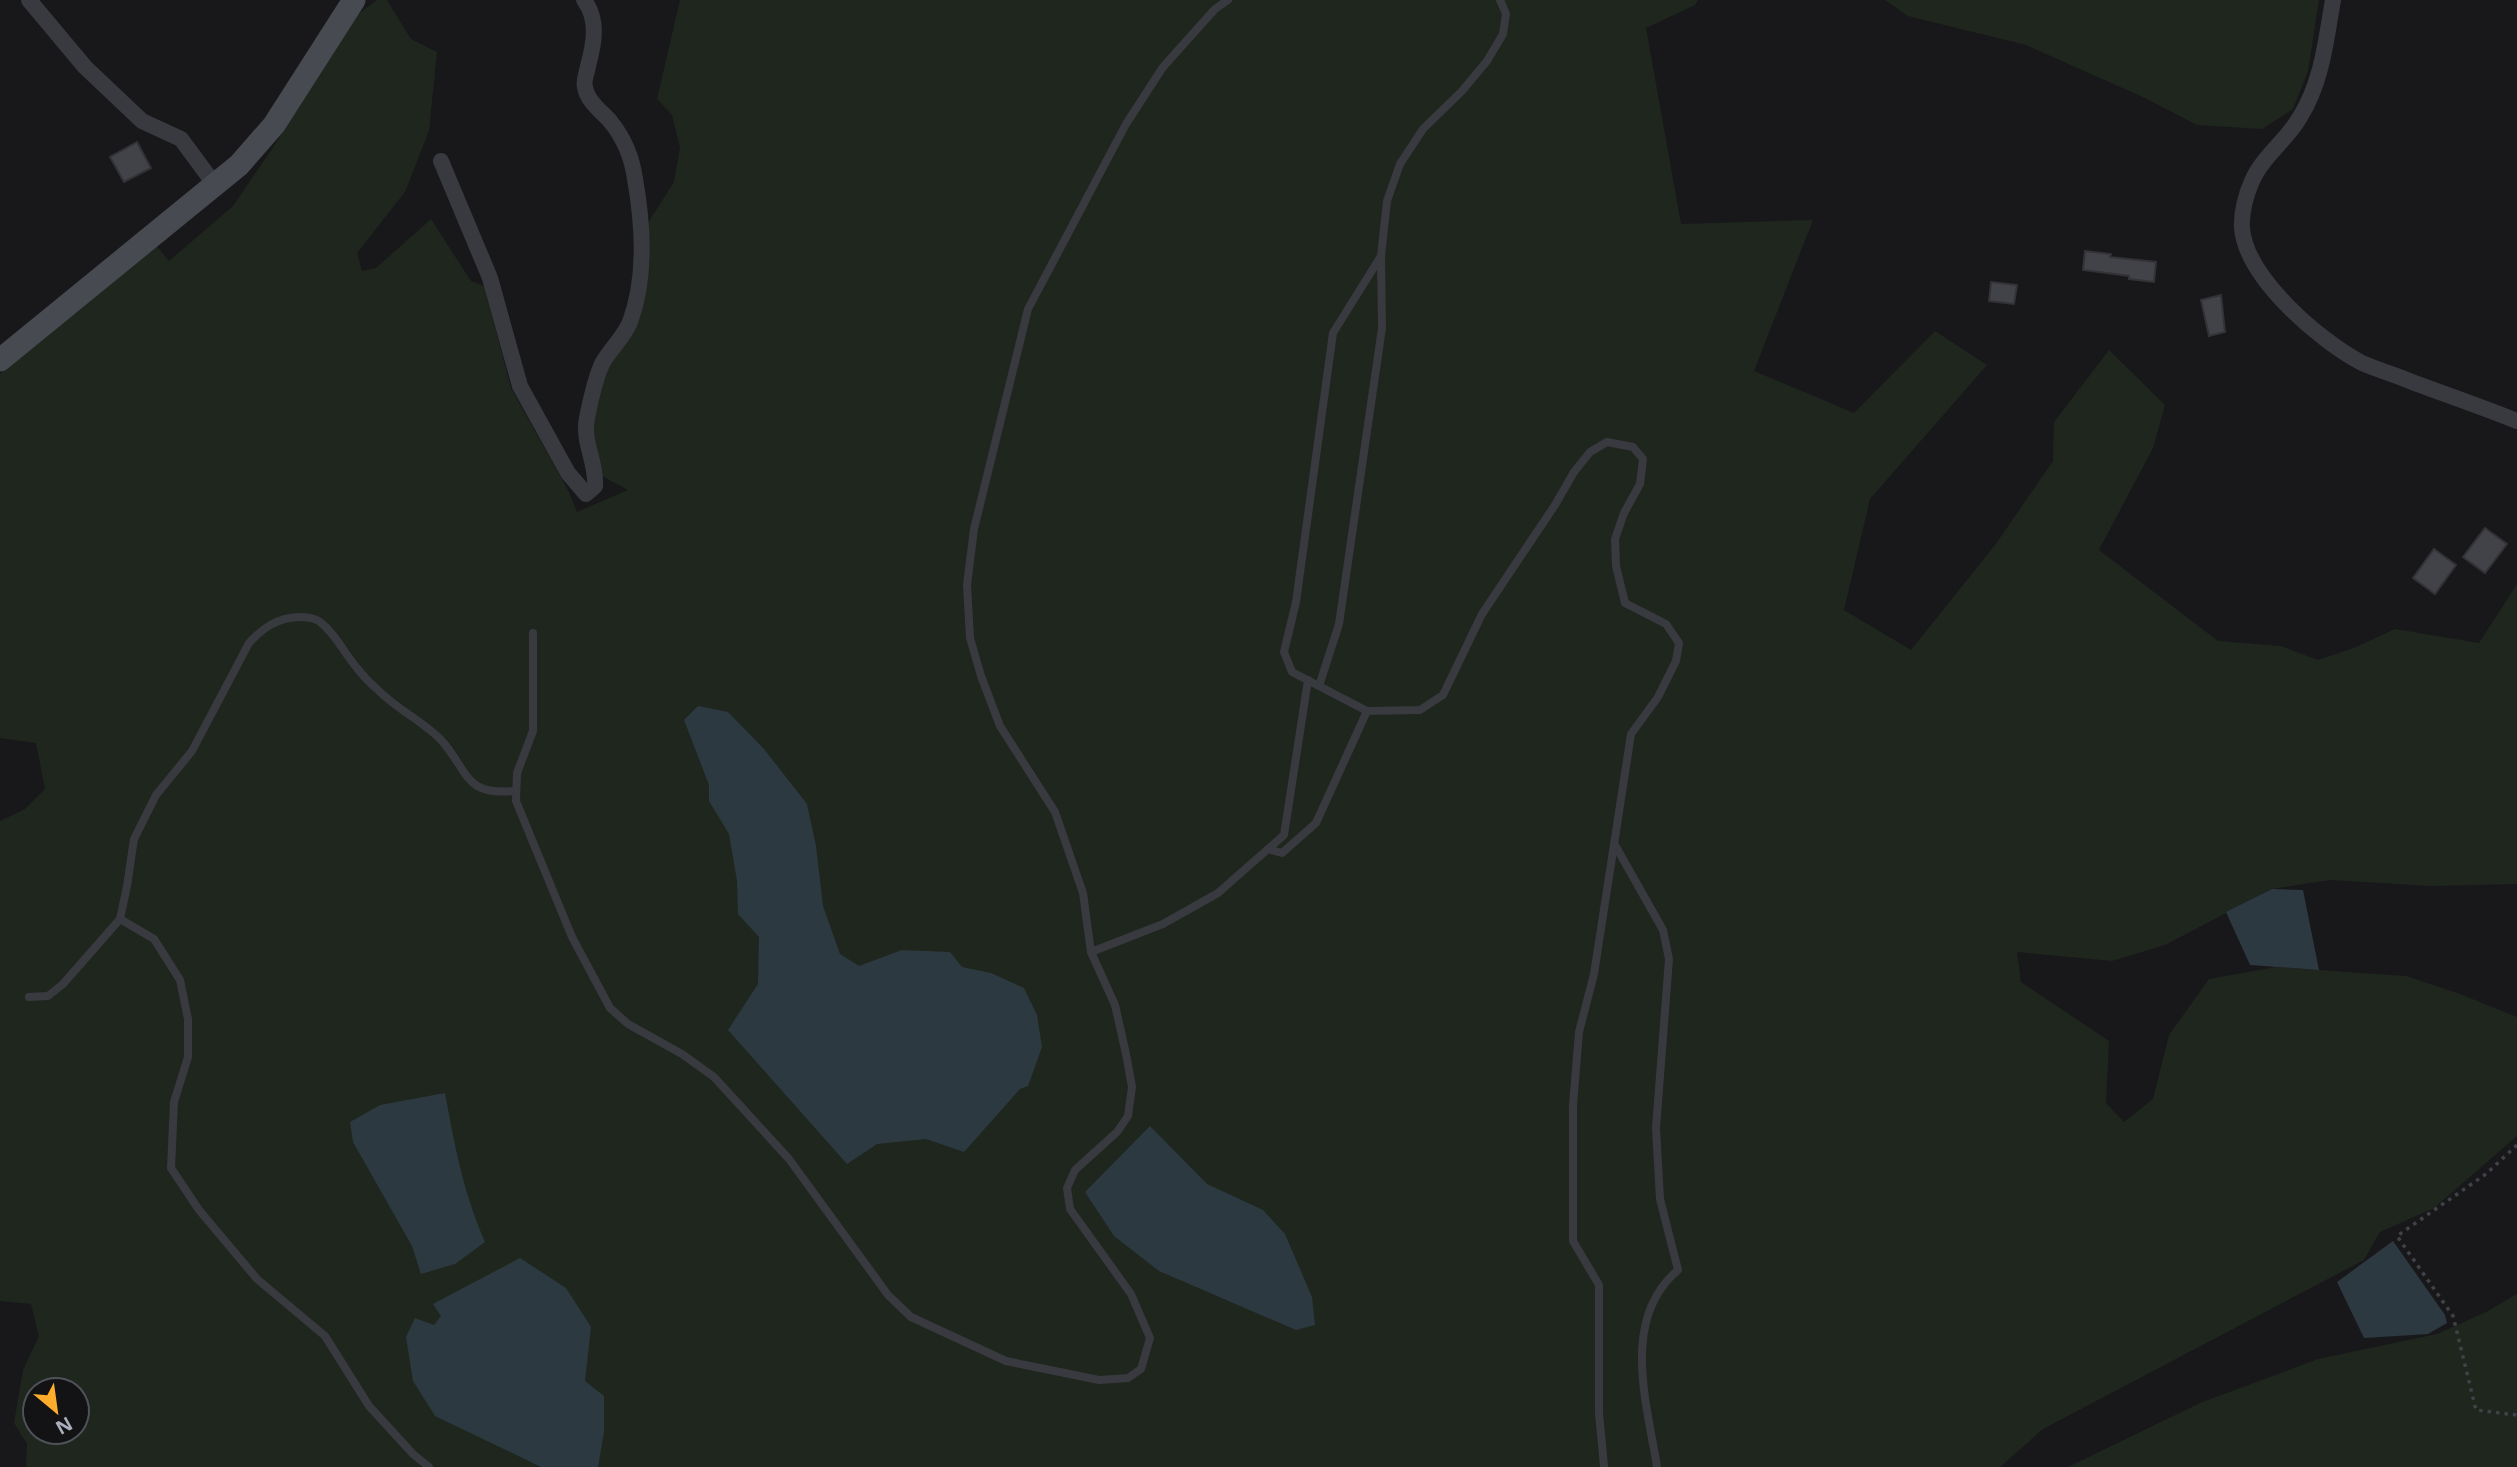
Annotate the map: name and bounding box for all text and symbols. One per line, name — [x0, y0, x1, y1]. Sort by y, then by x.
north arrow — [21, 1376, 91, 1446]
text: N — [51, 1411, 77, 1441]

